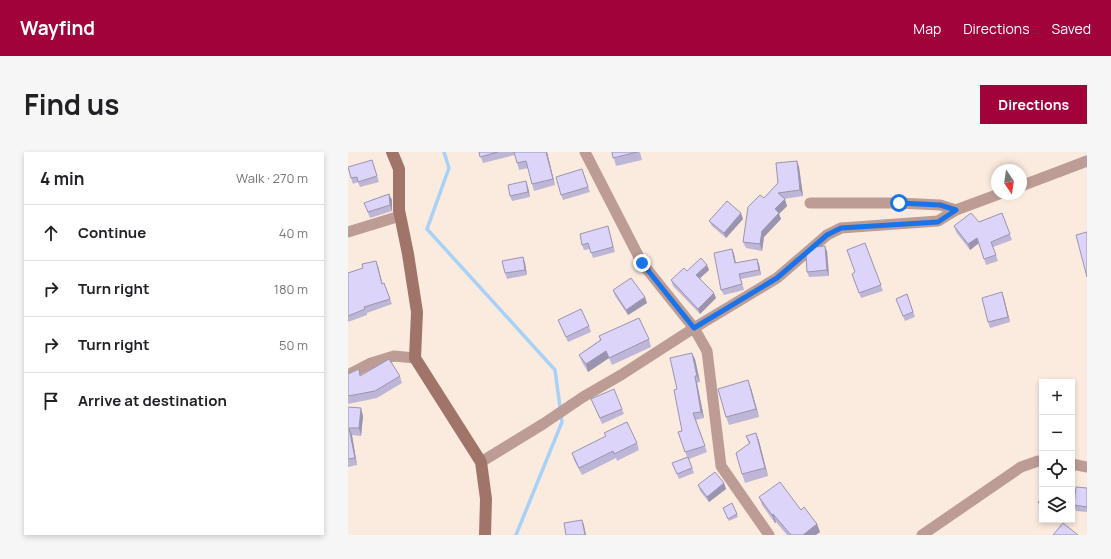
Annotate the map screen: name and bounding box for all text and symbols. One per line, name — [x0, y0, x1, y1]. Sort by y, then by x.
text: Wayfind — [20, 15, 95, 41]
text: Map — [913, 19, 941, 38]
text: Directions — [963, 19, 1030, 38]
text: Saved — [1052, 19, 1091, 38]
text: Find us — [24, 85, 119, 123]
button: Directions — [980, 85, 1087, 124]
north arrow — [991, 164, 1027, 200]
text: 4 min — [40, 167, 84, 190]
text: Walk · 270 m — [236, 169, 308, 187]
route start — [890, 194, 908, 212]
icon: ahead — [40, 222, 62, 244]
text: Continue — [78, 222, 146, 243]
text: 40 m — [279, 224, 308, 242]
route end — [633, 254, 651, 272]
icon: right — [40, 278, 62, 300]
text: Turn right — [78, 278, 149, 299]
text: 180 m — [274, 280, 308, 298]
icon: right — [40, 334, 62, 356]
text: Turn right — [78, 334, 149, 355]
text: 50 m — [279, 336, 308, 354]
map controls — [1039, 379, 1075, 523]
button: + — [1039, 379, 1075, 415]
icon: arrive — [40, 390, 62, 412]
text: Arrive at destination — [78, 390, 227, 411]
button: − — [1039, 415, 1075, 451]
button: locate — [1039, 451, 1075, 487]
button: layers — [1039, 487, 1075, 523]

